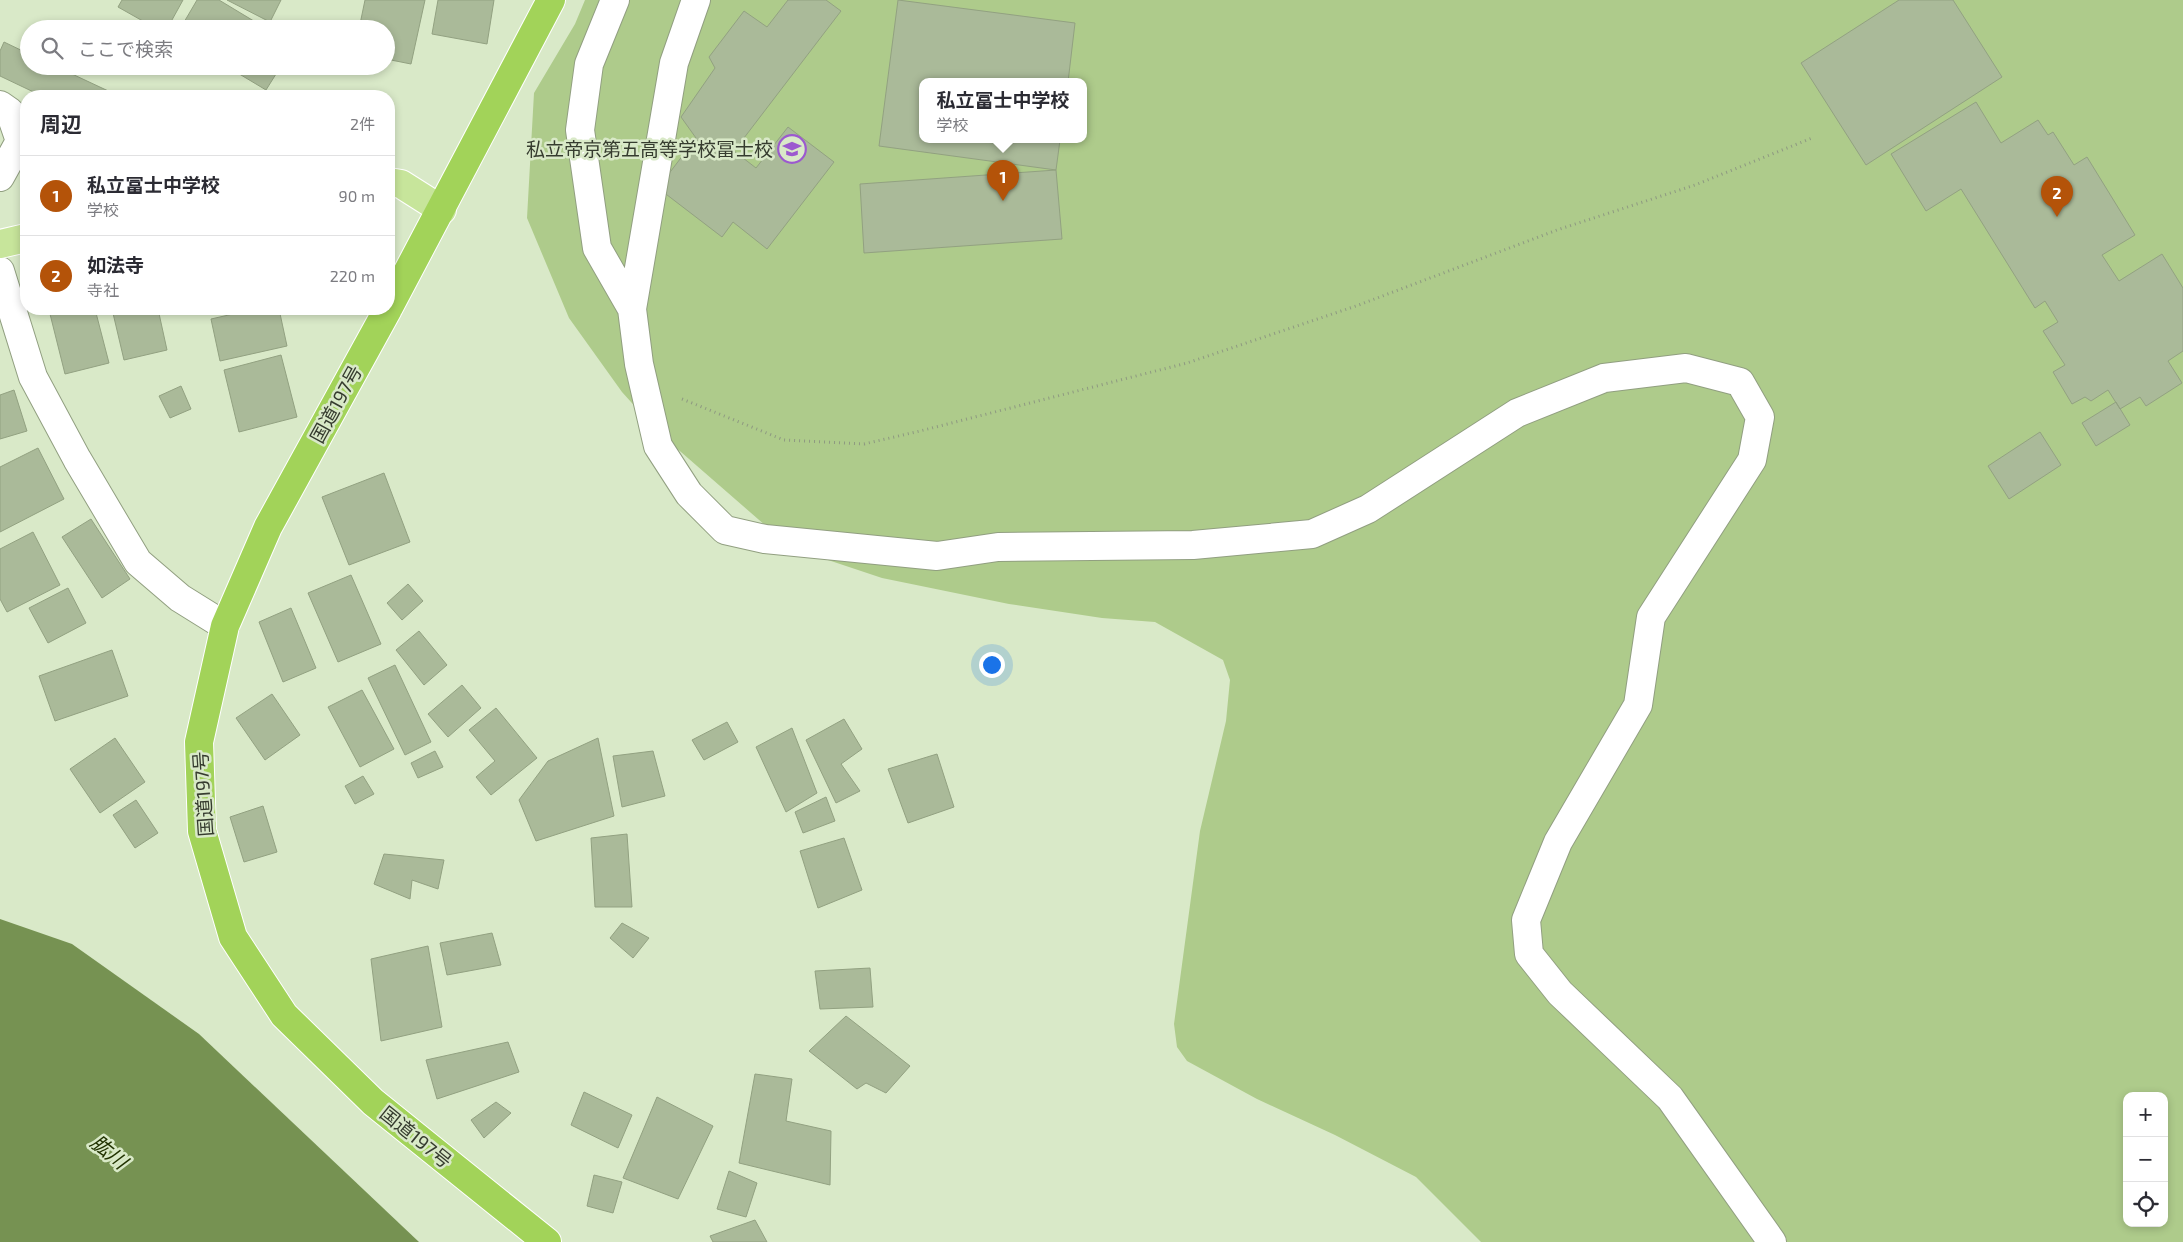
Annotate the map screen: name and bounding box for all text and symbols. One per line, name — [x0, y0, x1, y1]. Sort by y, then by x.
search box — [20, 20, 395, 75]
icon: search — [38, 34, 66, 62]
text: ここで検索 — [78, 37, 173, 60]
popup — [919, 78, 1087, 143]
text: 私立冨士中学校 — [936, 88, 1070, 111]
text: 周辺 — [40, 111, 82, 136]
text: 2件 — [350, 114, 375, 133]
text: 学校 — [936, 115, 969, 134]
school or university icon: 私立帝京第五高等学校冨士校 — [777, 134, 807, 164]
place label: 私立帝京第五高等学校冨士校 — [526, 137, 773, 160]
pin: 1 — [987, 160, 1019, 201]
text: 私立冨士中学校 — [87, 173, 220, 196]
pin: 2 — [2041, 176, 2073, 217]
text: 1 — [53, 186, 59, 205]
text: 90 m — [339, 186, 375, 205]
text: 学校 — [87, 200, 119, 219]
text: 如法寺 — [87, 253, 144, 276]
text: 2 — [51, 266, 61, 285]
text: 220 m — [330, 266, 375, 285]
text: 寺社 — [87, 280, 119, 299]
street label: 国道197号 — [305, 361, 366, 447]
your location — [979, 652, 1005, 678]
street label: 国道197号 — [188, 751, 217, 837]
map controls — [2123, 1092, 2168, 1227]
button: + — [2123, 1092, 2168, 1137]
street label: 国道197号 — [376, 1101, 457, 1172]
water label: 肱川 — [87, 1129, 134, 1174]
button: − — [2123, 1137, 2168, 1182]
button: locate — [2123, 1182, 2168, 1227]

